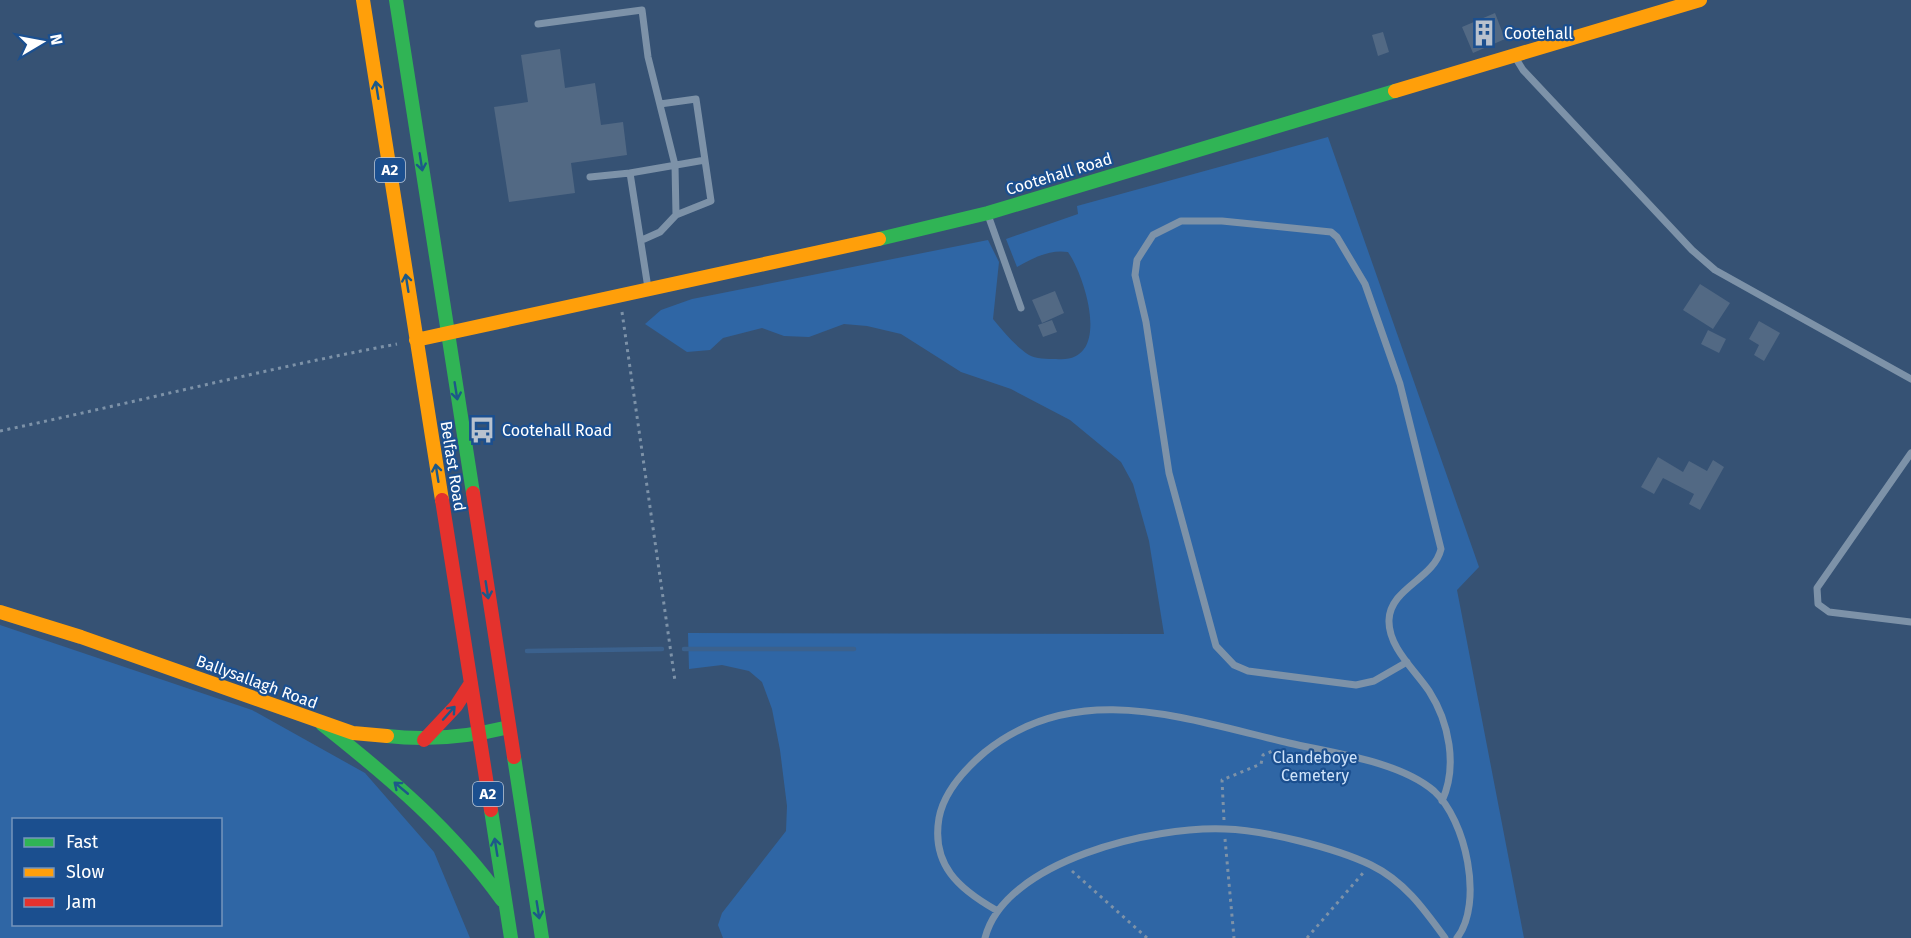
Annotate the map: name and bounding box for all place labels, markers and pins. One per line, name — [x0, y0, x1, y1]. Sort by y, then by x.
building icon: Cootehall — [1469, 18, 1499, 48]
place label: Cootehall — [1504, 24, 1573, 43]
bus stop icon: Cootehall Road — [467, 415, 497, 445]
place label: Cootehall Road — [502, 421, 612, 440]

